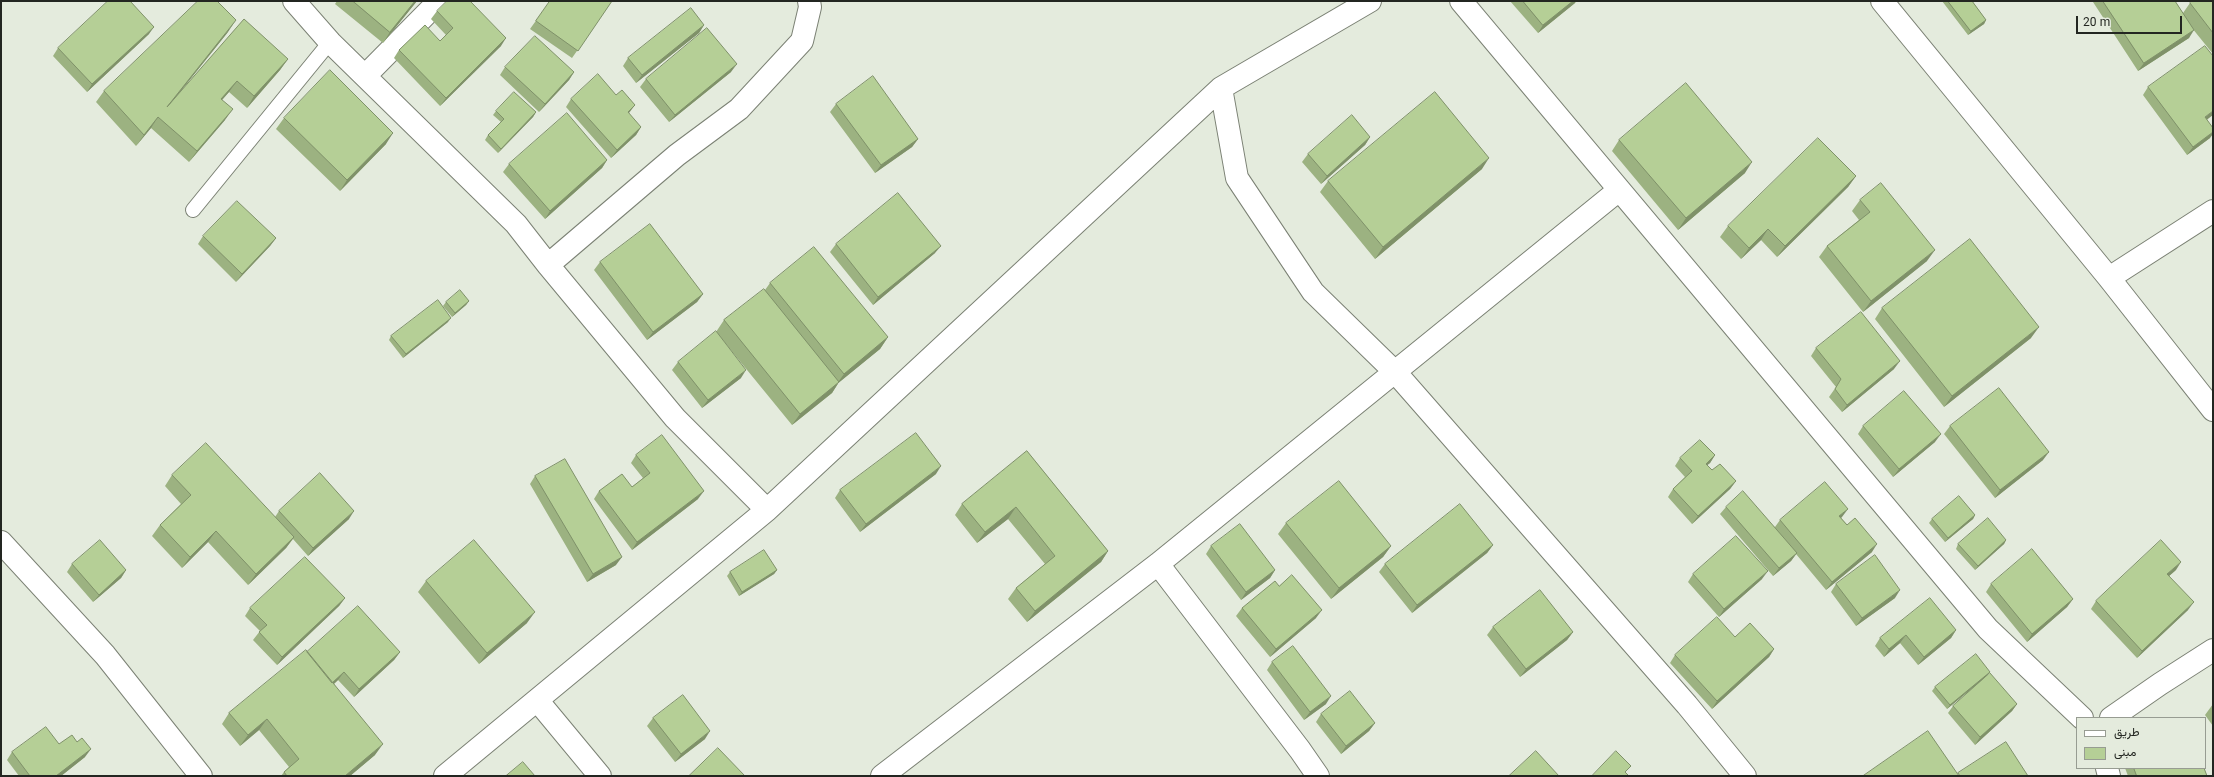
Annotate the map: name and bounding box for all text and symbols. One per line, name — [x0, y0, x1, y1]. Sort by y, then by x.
scale bar — [2078, 8, 2184, 34]
text: 20 m — [2083, 14, 2110, 32]
legend — [2076, 717, 2206, 769]
text: طريق — [2114, 724, 2139, 742]
text: مبنى — [2114, 744, 2136, 762]

